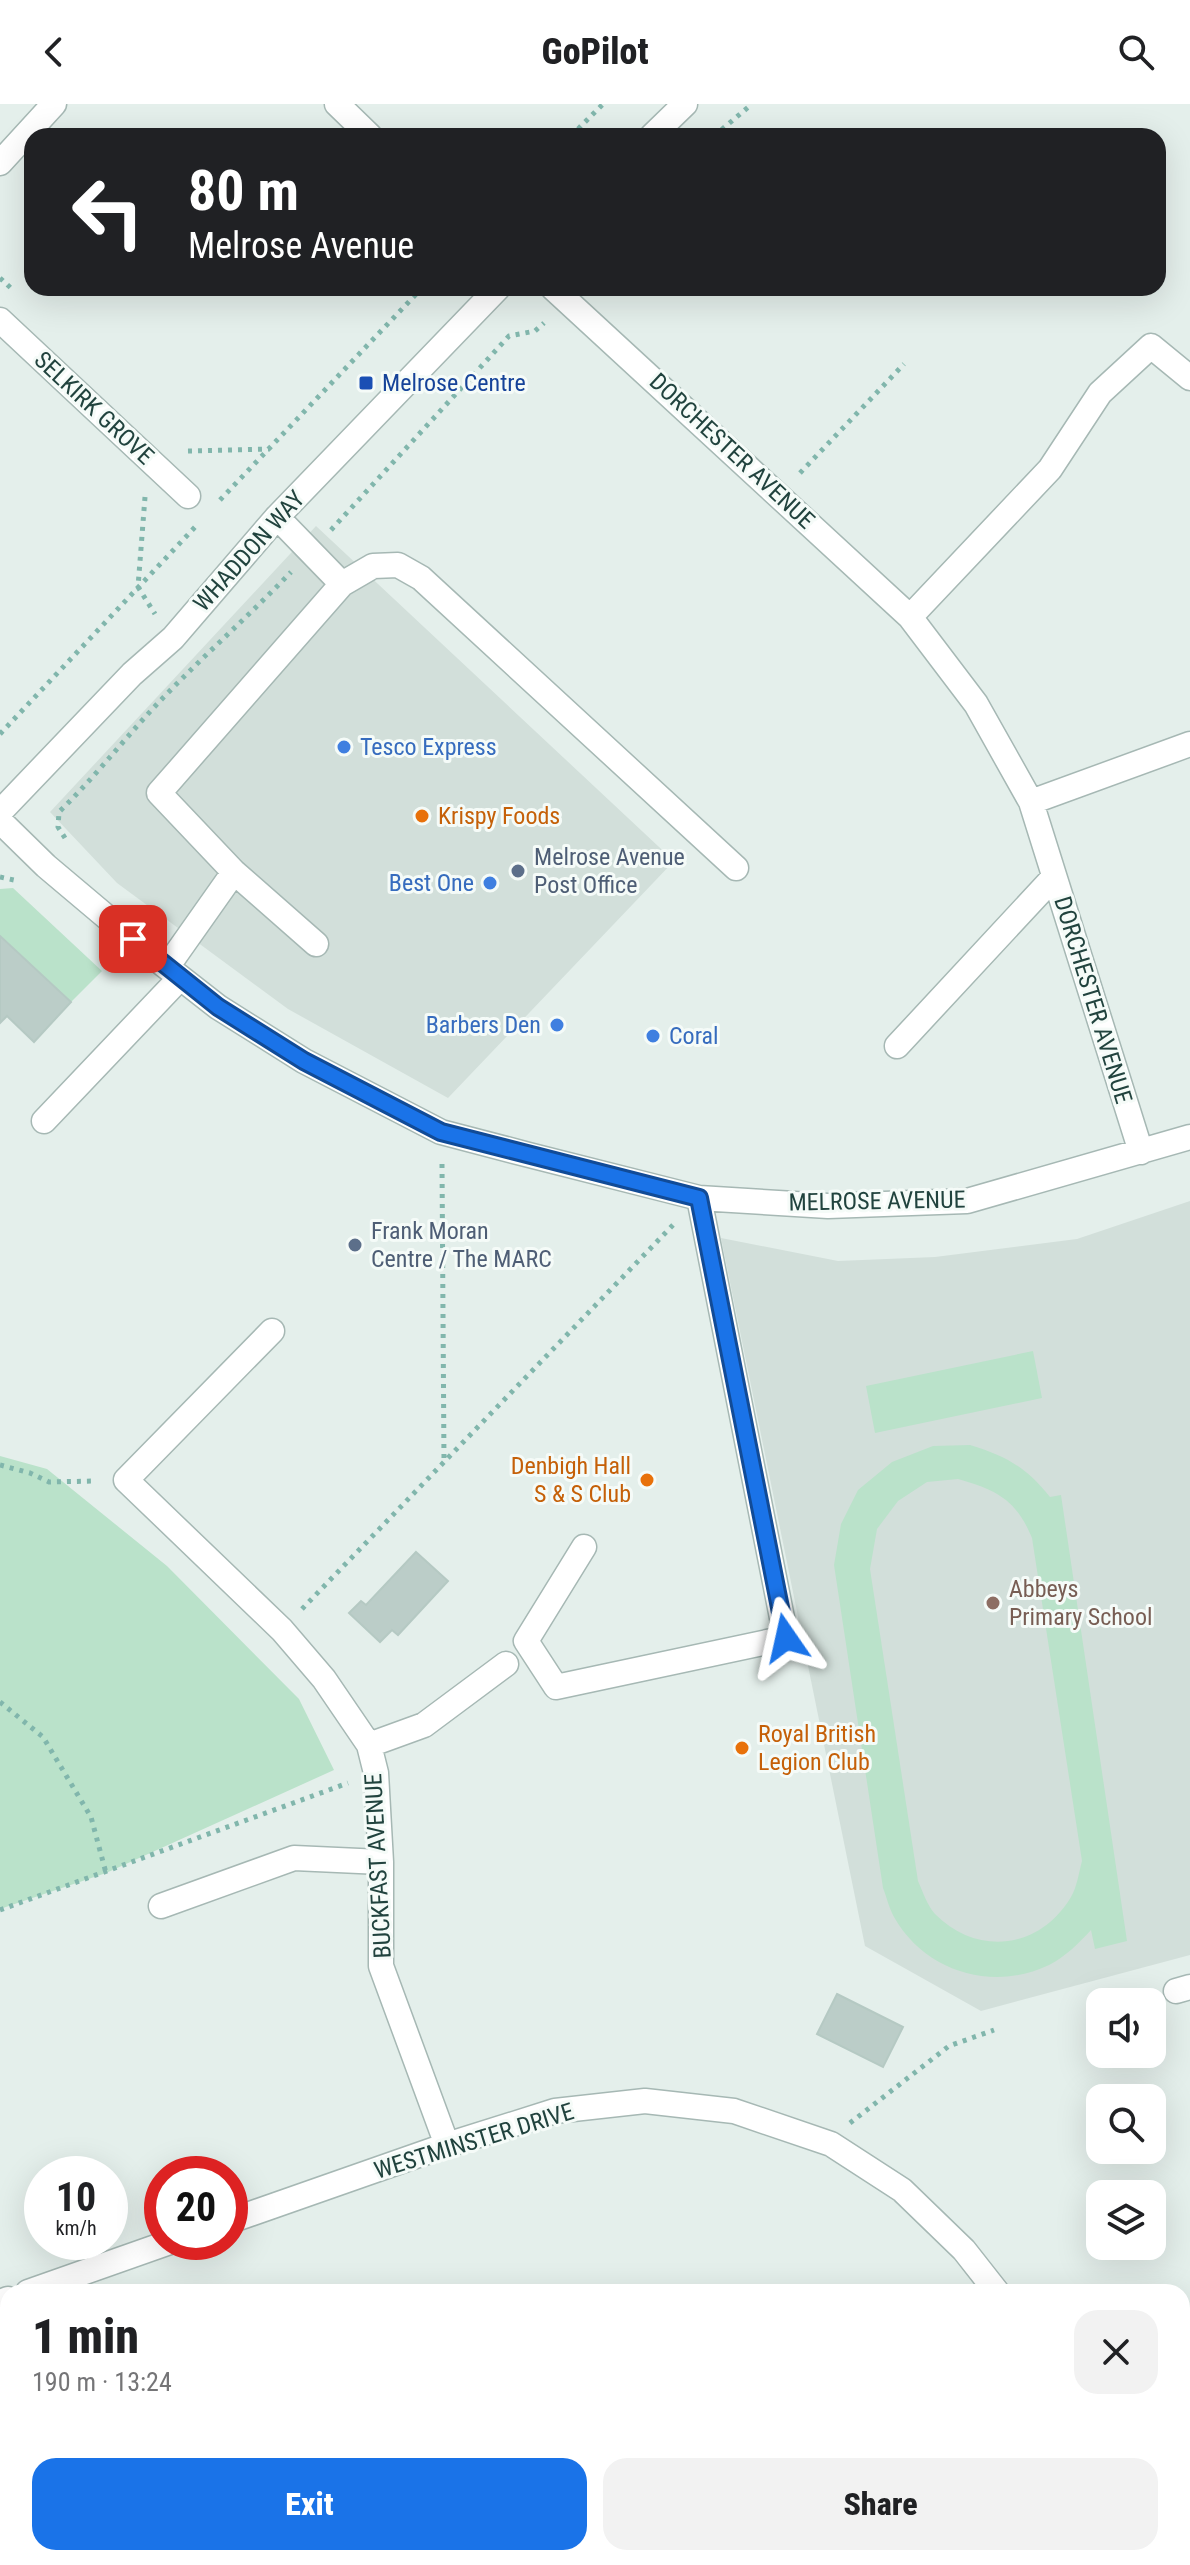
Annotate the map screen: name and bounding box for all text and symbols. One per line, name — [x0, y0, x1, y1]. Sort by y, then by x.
icon: back — [32, 30, 76, 74]
icon: search — [1114, 30, 1158, 74]
text: GoPilot — [541, 31, 649, 73]
text: 80 m — [188, 158, 299, 224]
icon: left — [56, 160, 160, 264]
text: Melrose Avenue — [188, 225, 414, 267]
street label: SELKIRK GROVE — [29, 346, 159, 470]
street label: DORCHESTER AVENUE — [644, 367, 820, 535]
place label: Melrose Centre — [382, 369, 526, 397]
marker: Melrose Centre — [357, 374, 375, 392]
street label: WHADDON WAY — [188, 485, 311, 617]
place label: Tesco Express — [360, 733, 497, 761]
marker: Tesco Express — [335, 738, 353, 756]
place label: Krispy Foods — [438, 802, 560, 830]
marker: Krispy Foods — [413, 807, 431, 825]
place label: Melrose Avenue Post Office — [534, 843, 685, 899]
marker: Melrose Avenue Post Office — [509, 862, 527, 880]
place label: Best One — [389, 869, 474, 897]
marker: Best One — [481, 874, 499, 892]
street label: DORCHESTER AVENUE — [1048, 893, 1138, 1107]
pin — [99, 905, 167, 973]
icon: arrive — [111, 917, 155, 961]
place label: Barbers Den — [426, 1011, 541, 1039]
marker: Barbers Den — [548, 1016, 566, 1034]
place label: Coral — [669, 1022, 719, 1050]
marker: Coral — [644, 1027, 662, 1045]
street label: MELROSE AVENUE — [788, 1185, 966, 1217]
place label: Frank Moran Centre / The MARC — [371, 1217, 552, 1273]
marker: Frank Moran Centre / The MARC — [346, 1236, 364, 1254]
place label: Denbigh Hall S & S Club — [511, 1452, 631, 1508]
marker: Denbigh Hall S & S Club — [638, 1471, 656, 1489]
place label: Abbeys Primary School — [1009, 1575, 1152, 1631]
marker: Abbeys Primary School — [984, 1594, 1002, 1612]
position arrow — [744, 1596, 828, 1680]
place label: Royal British Legion Club — [758, 1720, 876, 1776]
marker: Royal British Legion Club — [733, 1739, 751, 1757]
street label: BUCKFAST AVENUE — [359, 1773, 397, 1959]
map controls — [1086, 1988, 1166, 2260]
button: sound — [1086, 1988, 1166, 2068]
button: search — [1086, 2084, 1166, 2164]
street label: WESTMINSTER DRIVE — [371, 2097, 577, 2185]
speed limit sign: 20 — [144, 2156, 248, 2260]
text: 10 — [56, 2174, 96, 2221]
button: layers — [1086, 2180, 1166, 2260]
text: km/h — [55, 2216, 97, 2240]
text: 1 min — [32, 2308, 139, 2365]
button: close — [1074, 2310, 1158, 2394]
text: 190 m · 13:24 — [32, 2367, 172, 2397]
button: Exit — [32, 2458, 587, 2550]
button: Share — [603, 2458, 1158, 2550]

